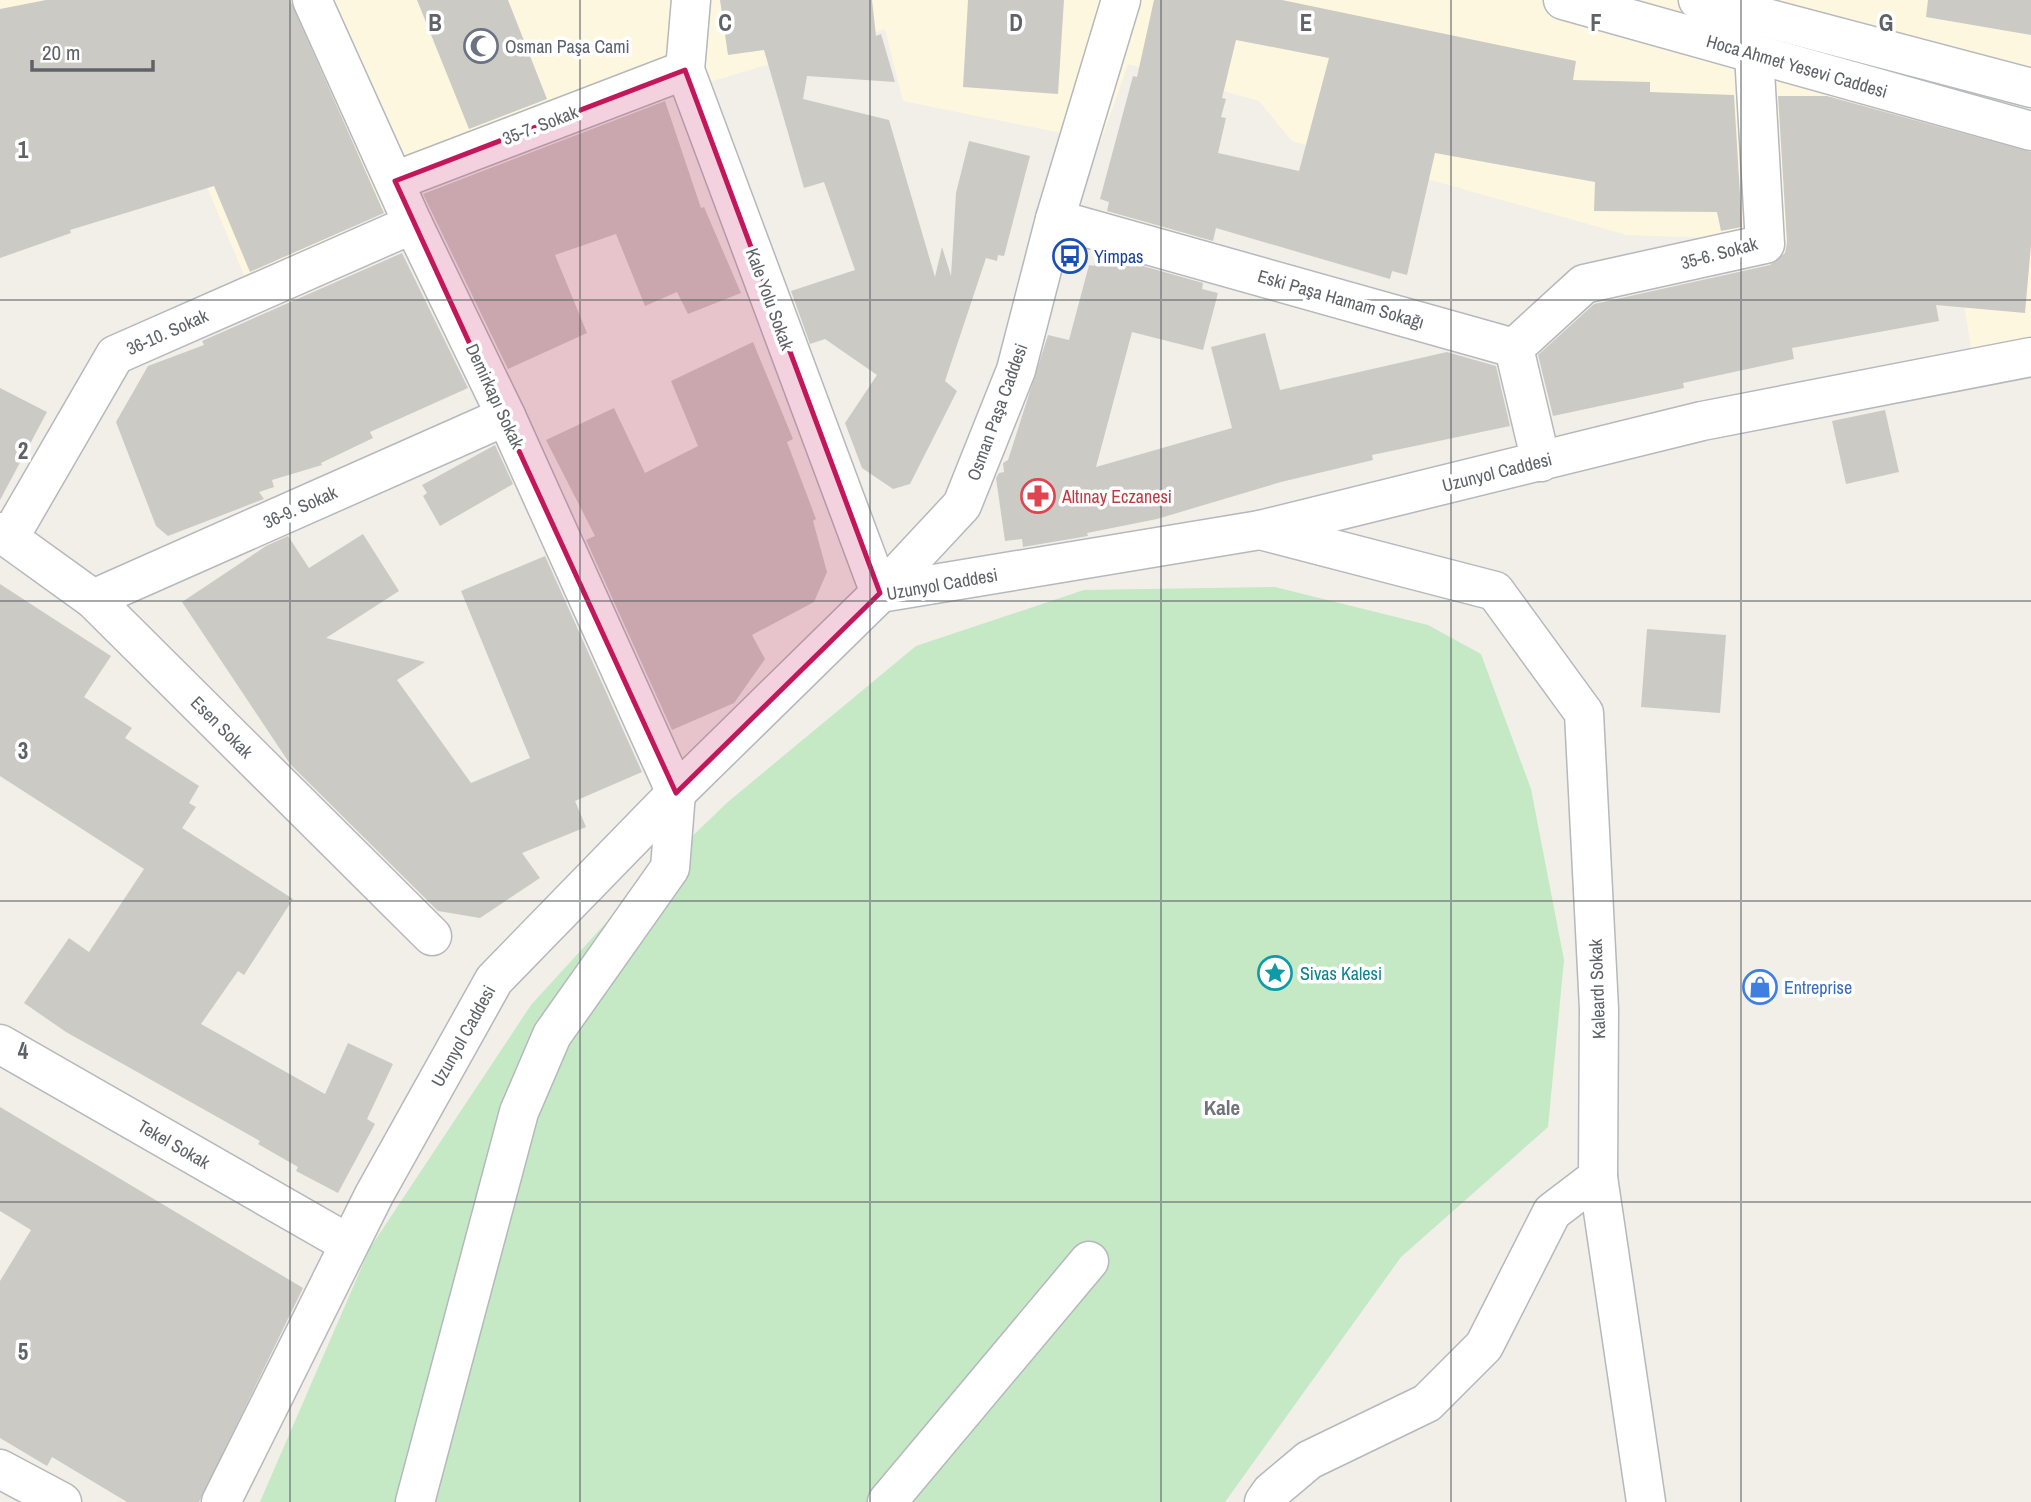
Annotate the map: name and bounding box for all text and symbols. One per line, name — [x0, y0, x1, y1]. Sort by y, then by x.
text: B — [428, 7, 442, 38]
text: C — [718, 7, 732, 38]
text: D — [1009, 7, 1023, 38]
text: E — [1300, 7, 1312, 38]
text: F — [1590, 7, 1602, 38]
text: G — [1879, 7, 1893, 38]
mosque icon: Osman Paşa Cami — [462, 27, 500, 65]
scale bar — [32, 28, 152, 72]
street label: Hoca Ahmet Yesevi Caddesi — [1704, 28, 1890, 104]
place label: Osman Paşa Cami — [505, 34, 630, 59]
text: 20 m — [42, 38, 80, 67]
street label: 35-7. Sokak — [499, 99, 582, 151]
text: 1 — [18, 134, 29, 165]
street label: 35-6. Sokak — [1678, 231, 1761, 275]
bus stop icon: Yimpas — [1051, 237, 1089, 275]
place label: Yimpas — [1094, 244, 1144, 269]
street label: Kale Yolu Sokak — [740, 245, 800, 354]
street label: Eski Paşa Hamam Sokağı — [1255, 263, 1427, 335]
street label: 36-10. Sokak — [122, 303, 212, 361]
street label: Demirkapı Sokak — [460, 339, 531, 453]
street label: Osman Paşa Caddesi — [961, 340, 1033, 484]
text: 2 — [18, 435, 28, 466]
street label: Uzunyol Caddesi — [1439, 446, 1555, 498]
pharmacy icon: Altınay Eczanesi — [1019, 477, 1057, 515]
street label: 36-9. Sokak — [259, 479, 342, 534]
place label: Altınay Eczanesi — [1061, 484, 1172, 509]
street label: Uzunyol Caddesi — [884, 562, 1000, 606]
street label: Esen Sokak — [185, 690, 259, 764]
text: 3 — [18, 735, 28, 766]
street label: Kaleardı Sokak — [1583, 938, 1611, 1039]
place icon: Sivas Kalesi — [1256, 954, 1294, 992]
place label: Sivas Kalesi — [1300, 961, 1382, 986]
shop icon: Entreprise — [1741, 968, 1779, 1006]
place label: Entreprise — [1784, 975, 1852, 1000]
street label: Uzunyol Caddesi — [425, 981, 501, 1091]
text: 4 — [18, 1035, 29, 1066]
district label: Kale — [1204, 1093, 1240, 1122]
street label: Tekel Sokak — [133, 1113, 215, 1175]
text: 5 — [18, 1336, 28, 1367]

